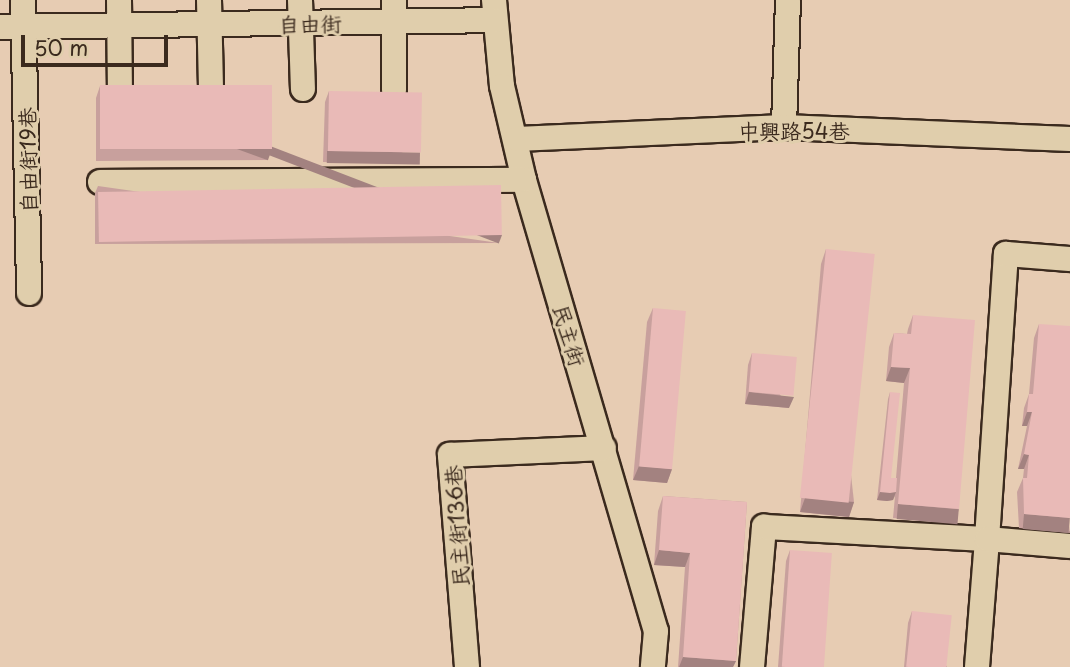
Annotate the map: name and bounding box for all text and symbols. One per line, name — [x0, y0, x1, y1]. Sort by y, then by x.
street label: 自由街 — [278, 10, 342, 36]
scale bar — [24, 21, 172, 65]
text: 50 m — [34, 31, 88, 63]
street label: 自由街19巷 — [13, 107, 41, 213]
street label: 中興路54巷 — [738, 117, 850, 143]
street label: 民主街 — [549, 301, 591, 369]
street label: 民主街136巷 — [439, 464, 473, 588]

